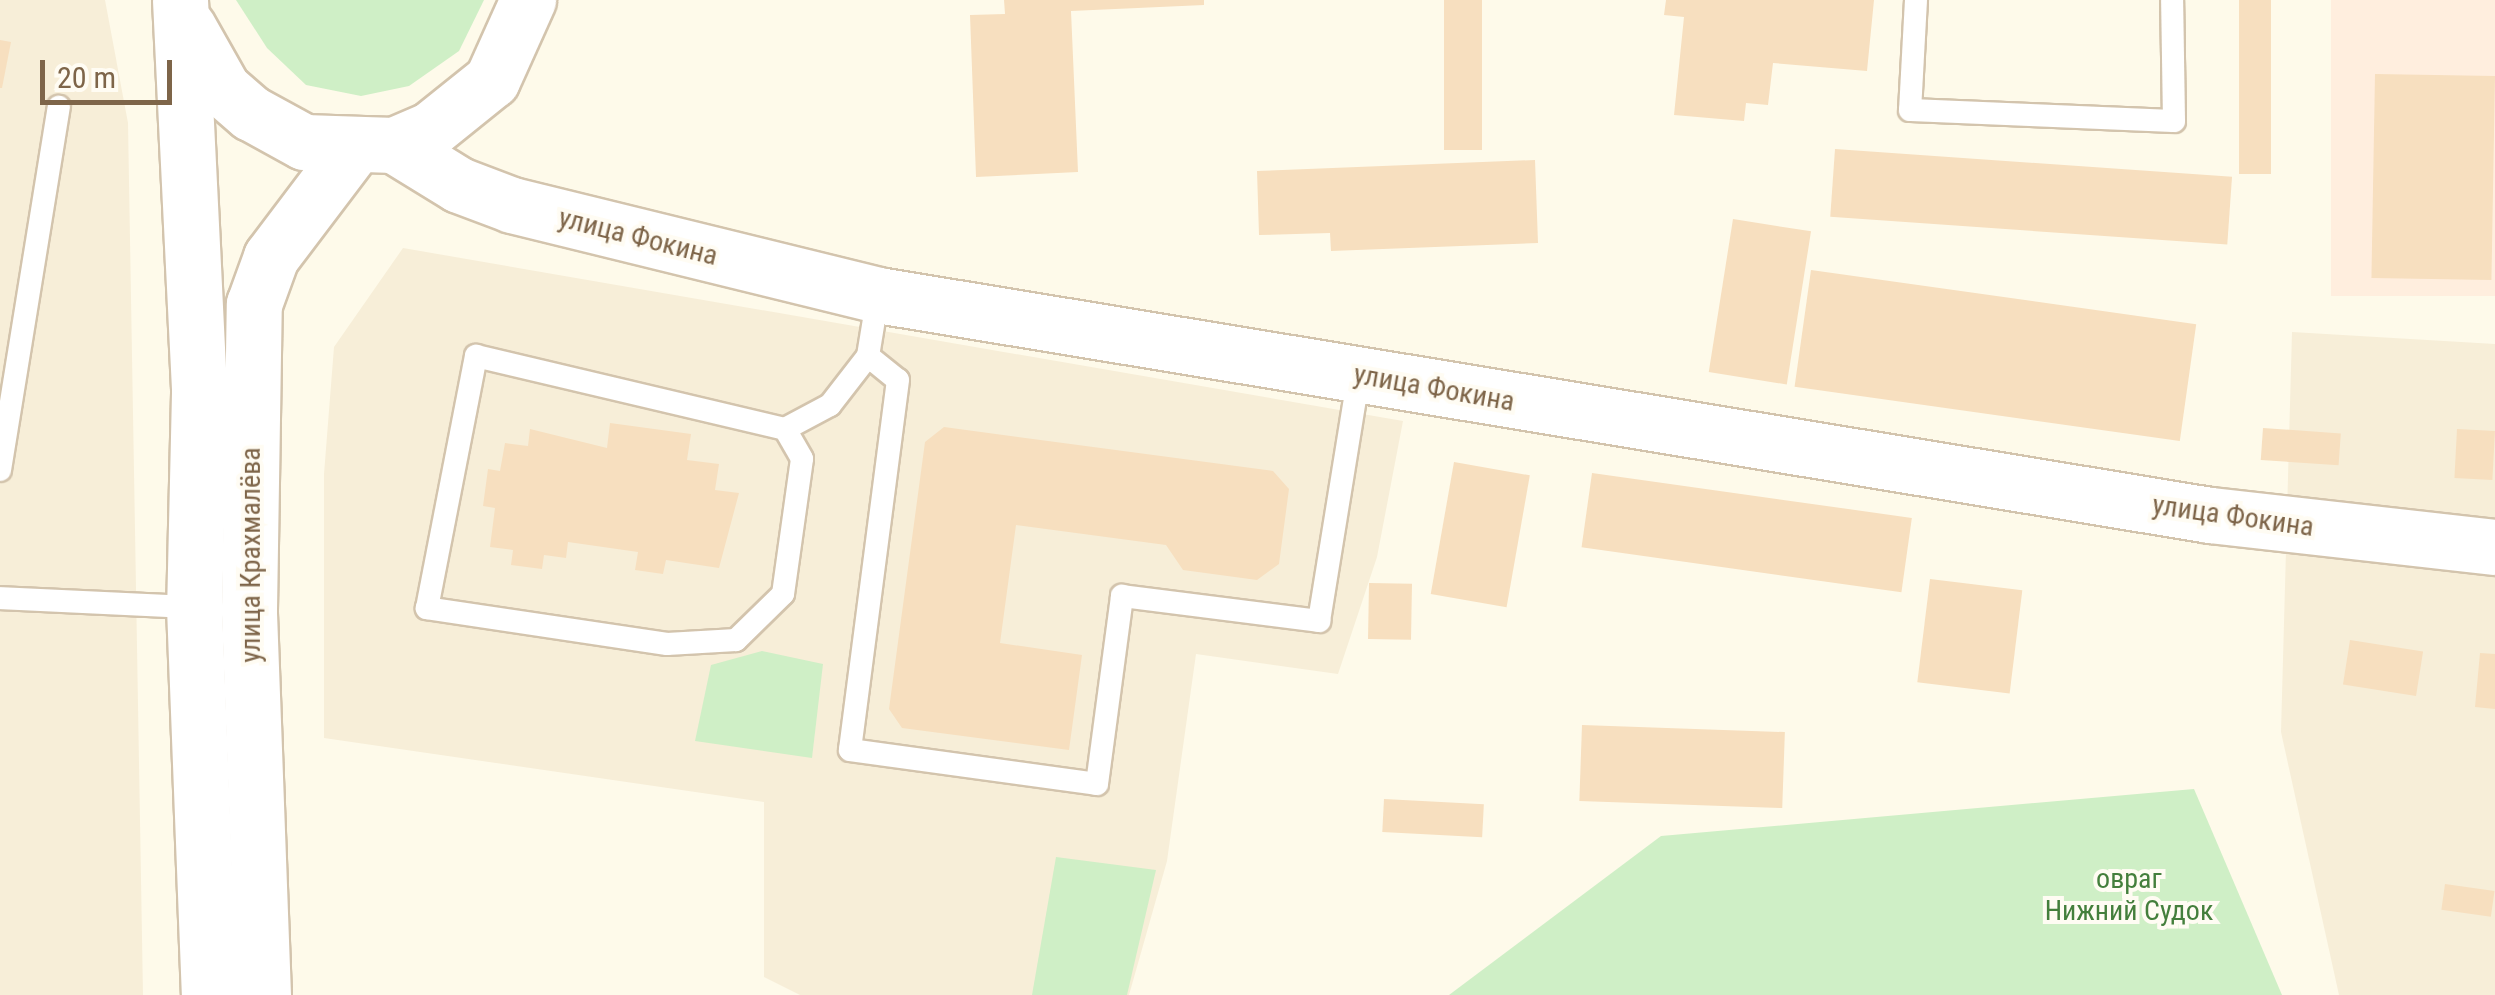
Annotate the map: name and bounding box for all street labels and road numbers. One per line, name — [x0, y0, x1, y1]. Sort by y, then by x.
street label: улица Фокина — [555, 201, 721, 273]
street label: улица Фокина — [1351, 357, 1517, 419]
street label: улица Крахмалёва — [234, 447, 268, 663]
street label: улица Фокина — [2150, 488, 2316, 544]

